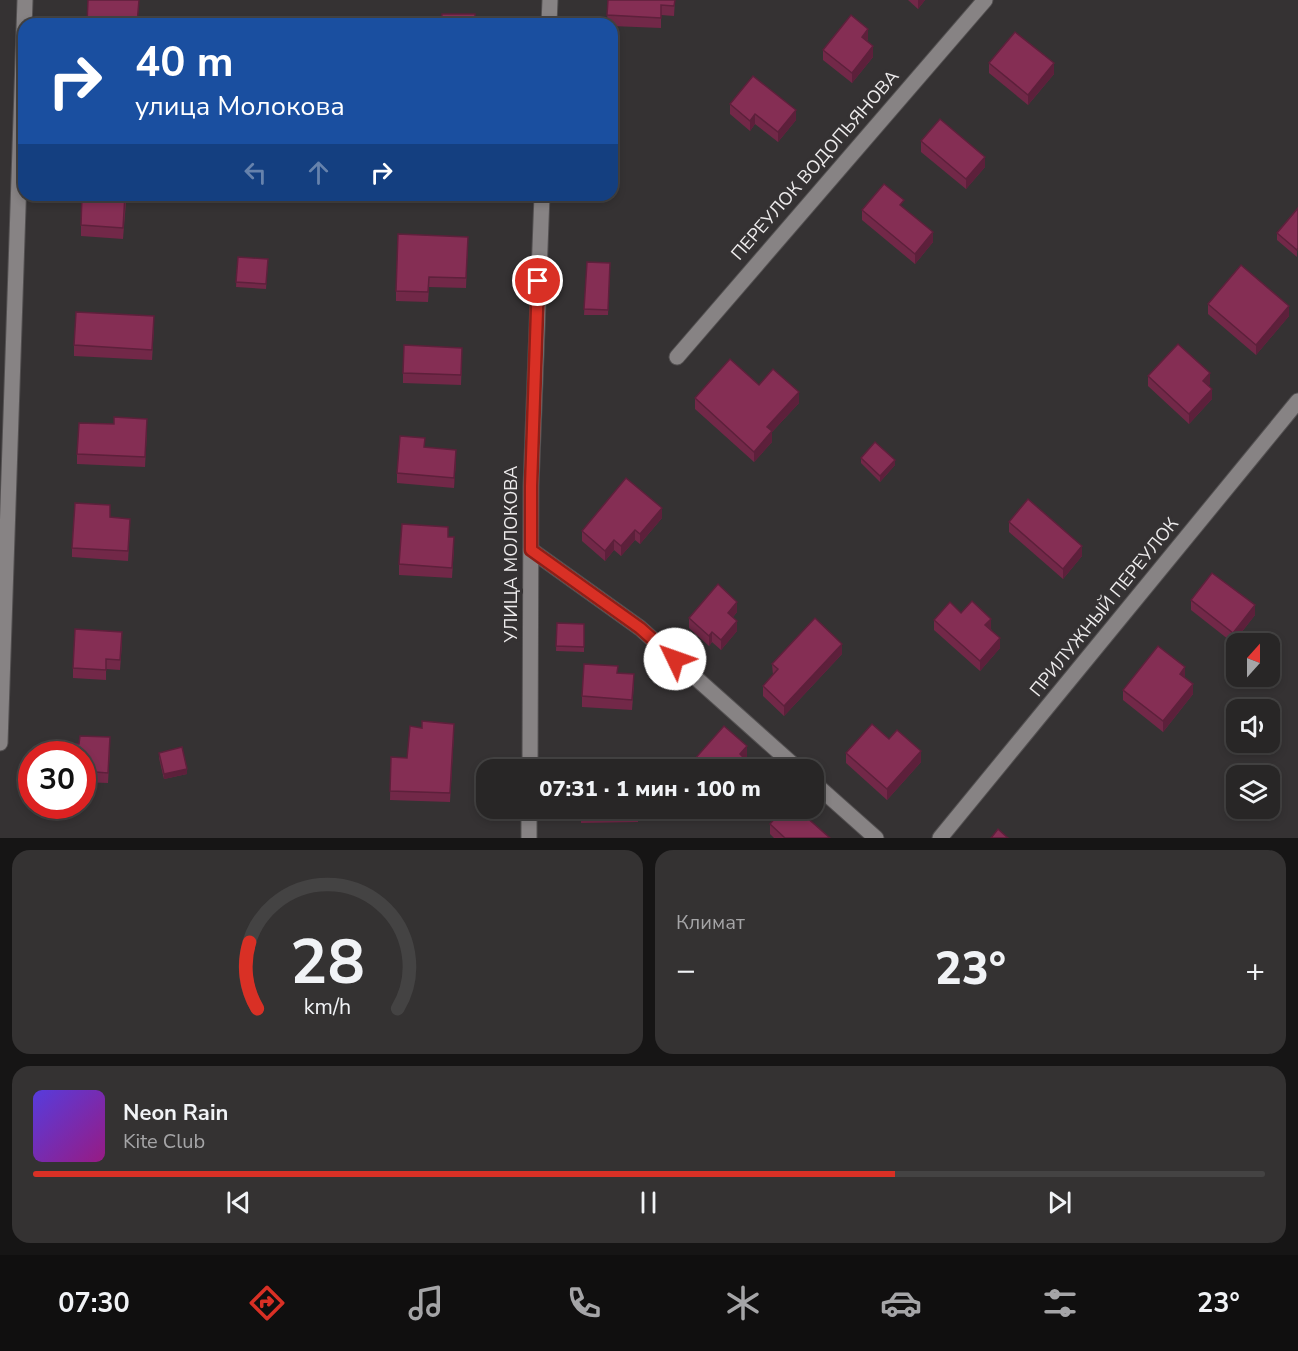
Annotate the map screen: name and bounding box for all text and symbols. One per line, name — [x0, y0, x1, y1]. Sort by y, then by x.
text: 40 m — [135, 34, 234, 91]
icon: right — [36, 42, 114, 120]
street label: ПЕРЕУЛОК ВОДОПЬЯНОВА — [726, 65, 904, 265]
text: улица Молокова — [135, 88, 345, 125]
icon: left — [239, 156, 272, 189]
icon: ahead — [302, 156, 335, 189]
icon: right — [365, 156, 398, 189]
pin — [512, 255, 563, 306]
icon: arrive — [521, 264, 554, 297]
street label: УЛИЦА МОЛОКОВА — [499, 466, 523, 643]
street label: ПРИЛУЖНЫЙ ПЕРЕУЛОК — [1024, 512, 1184, 702]
position arrow — [643, 627, 707, 691]
north arrow — [1226, 633, 1280, 687]
map controls — [1226, 633, 1280, 819]
button: sound — [1226, 699, 1280, 753]
speed limit sign: 30 — [18, 741, 96, 819]
button: layers — [1226, 765, 1280, 819]
text: 07:31 · 1 мин · 100 m — [539, 774, 761, 804]
text: Климат — [676, 909, 745, 936]
text: 28 — [290, 920, 365, 1005]
text: 23° — [935, 939, 1006, 1000]
text: − — [676, 948, 696, 993]
text: + — [1245, 948, 1265, 993]
text: km/h — [304, 992, 351, 1022]
text: Neon Rain — [123, 1098, 228, 1128]
text: Kite Club — [123, 1128, 205, 1155]
icon: previous — [222, 1186, 255, 1219]
icon: pause — [632, 1186, 665, 1219]
icon: next — [1043, 1186, 1076, 1219]
icon: directions — [246, 1282, 288, 1324]
icon: music — [405, 1282, 447, 1324]
icon: phone — [563, 1282, 605, 1324]
icon: climate — [722, 1282, 764, 1324]
icon: car — [880, 1282, 922, 1324]
icon: filters — [1039, 1282, 1081, 1324]
text: 07:30 — [58, 1285, 130, 1322]
text: 23° — [1197, 1285, 1240, 1322]

